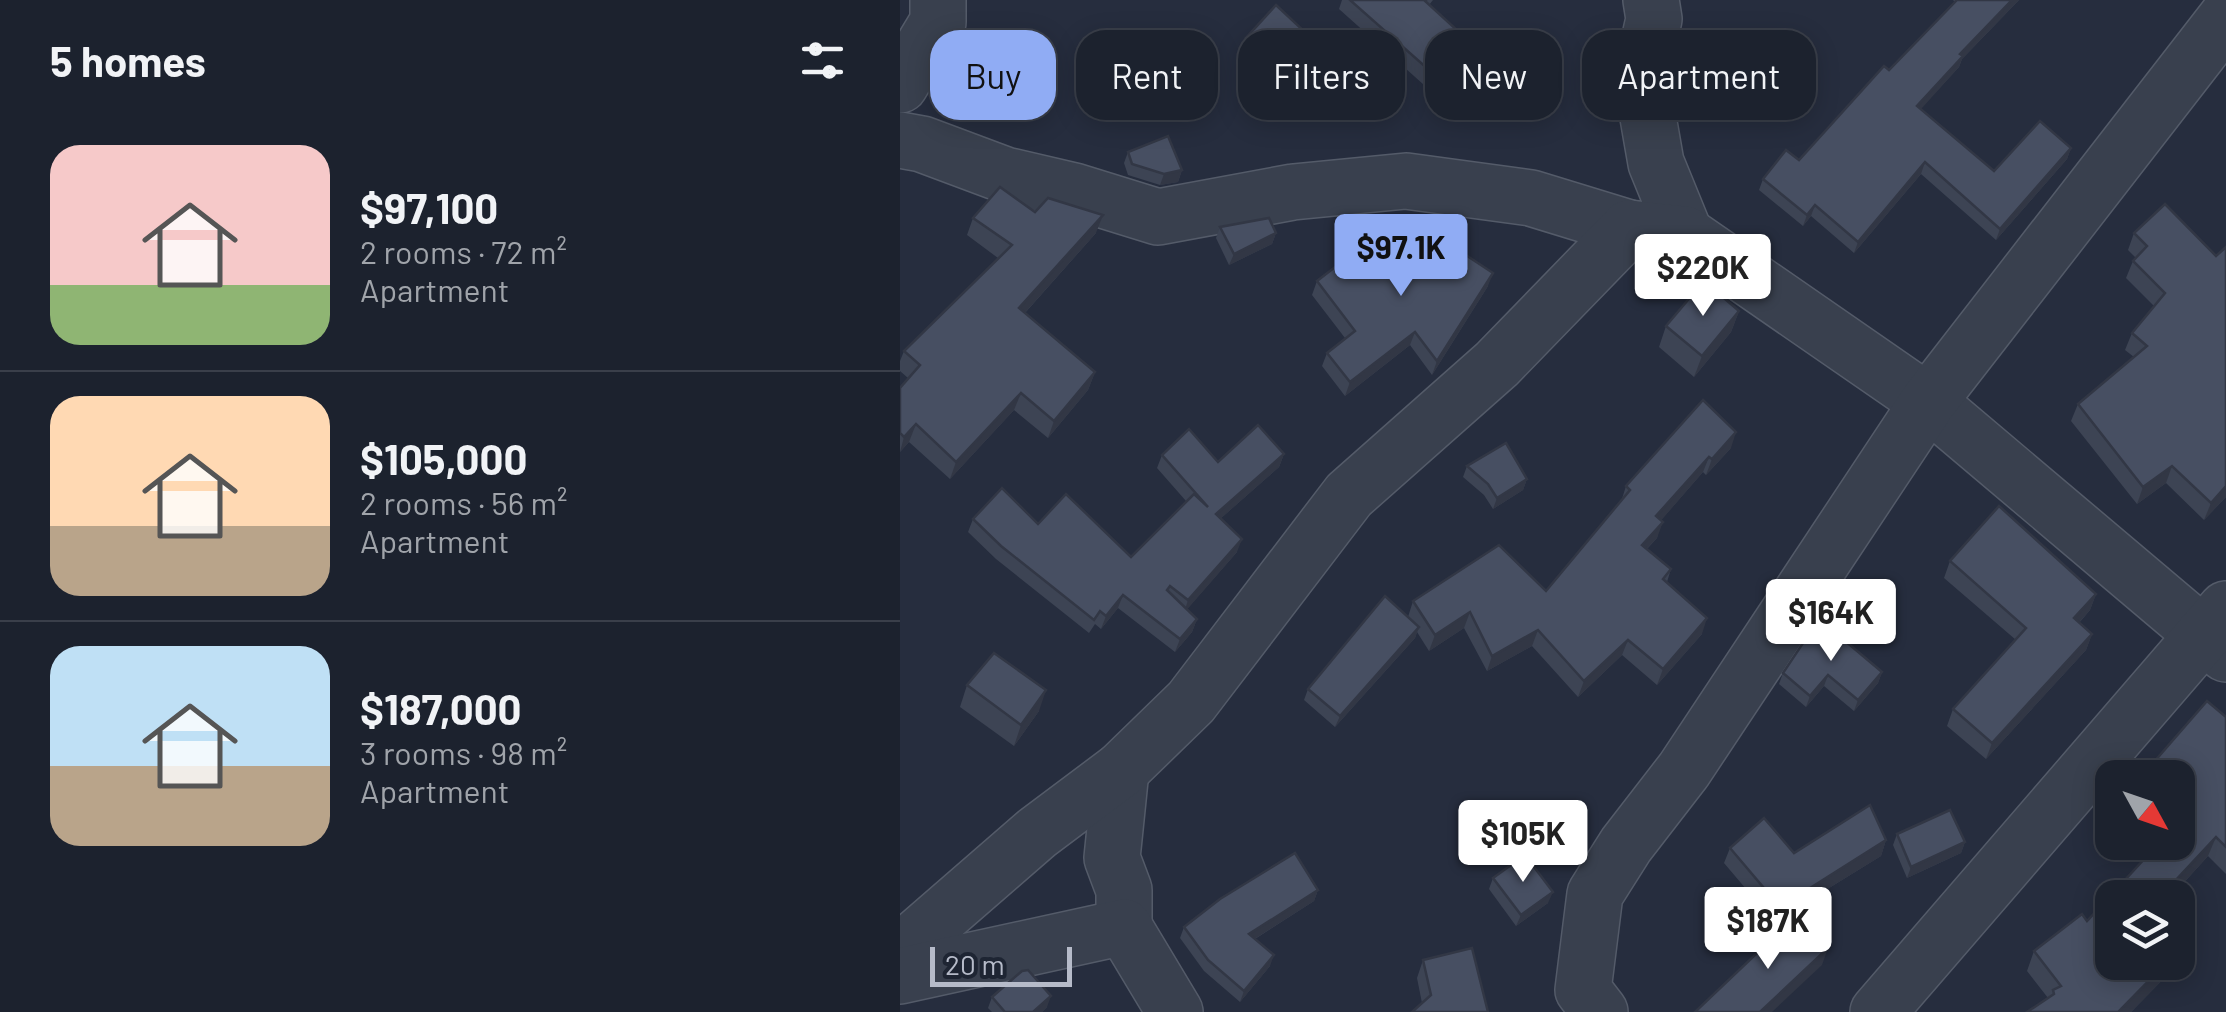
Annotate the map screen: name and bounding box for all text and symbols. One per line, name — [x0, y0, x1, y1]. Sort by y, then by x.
chip: Buy — [930, 30, 1056, 120]
chip: Rent — [1076, 30, 1218, 120]
chip: Filters — [1238, 30, 1405, 120]
chip: New — [1425, 30, 1562, 120]
chip: Apartment — [1582, 30, 1816, 120]
icon: filters — [795, 33, 850, 88]
text: 5 homes — [50, 35, 206, 85]
text: $97,100 — [360, 182, 498, 232]
icon: home — [130, 185, 250, 305]
pin: $97.1K — [1320, 214, 1482, 299]
text: $97.1K — [1356, 227, 1446, 265]
text: 2 rooms · 72 m² — [360, 232, 567, 270]
pin: $220K — [1633, 234, 1773, 319]
text: $220K — [1657, 247, 1749, 285]
text: Apartment — [360, 270, 509, 308]
text: $105,000 — [360, 433, 527, 483]
icon: home — [130, 436, 250, 556]
text: 2 rooms · 56 m² — [360, 483, 568, 521]
text: Apartment — [360, 521, 509, 559]
pin: $164K — [1761, 579, 1901, 664]
text: $164K — [1788, 592, 1874, 630]
text: $187,000 — [360, 683, 522, 733]
icon: home — [130, 686, 250, 806]
text: 3 rooms · 98 m² — [360, 733, 567, 771]
north arrow — [2095, 760, 2195, 860]
map controls — [2095, 760, 2195, 980]
text: Apartment — [360, 771, 509, 809]
pin: $105K — [1453, 800, 1593, 885]
text: $105K — [1480, 813, 1566, 851]
button: layers — [2095, 880, 2195, 980]
pin: $187K — [1698, 887, 1838, 972]
text: $187K — [1727, 900, 1809, 938]
scale bar — [930, 942, 1072, 986]
text: 20 m — [945, 947, 1005, 981]

